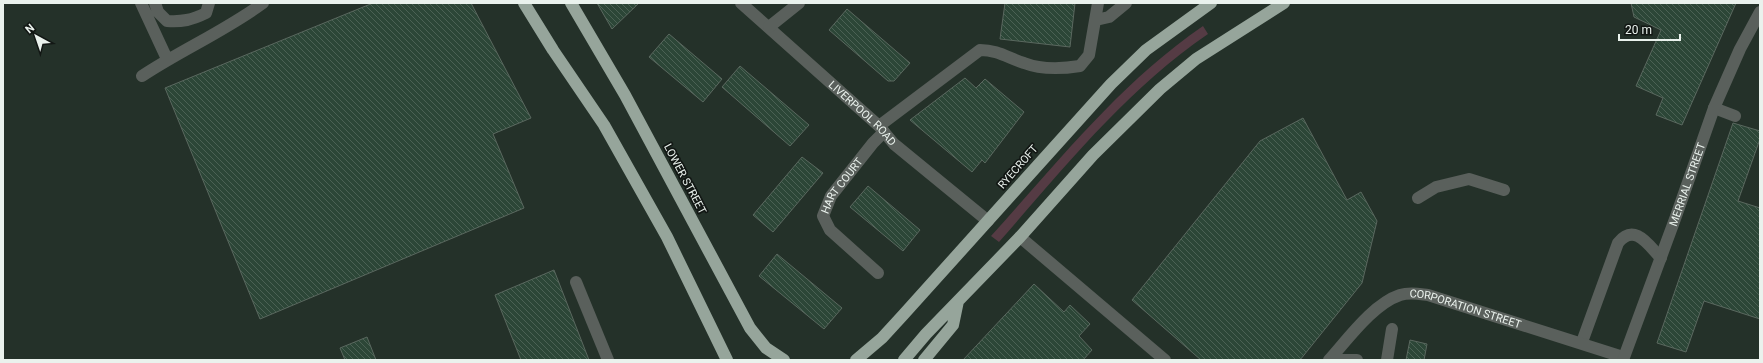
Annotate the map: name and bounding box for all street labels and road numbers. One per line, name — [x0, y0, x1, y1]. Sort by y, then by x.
street label: LIVERPOOL ROAD — [826, 78, 899, 148]
street label: MERRIAL STREET — [1666, 141, 1708, 228]
street label: LOWER STREET — [661, 142, 709, 217]
street label: RYECROFT — [995, 142, 1041, 192]
street label: HART COURT — [818, 155, 866, 215]
street label: CORPORATION STREET — [1409, 287, 1523, 331]

